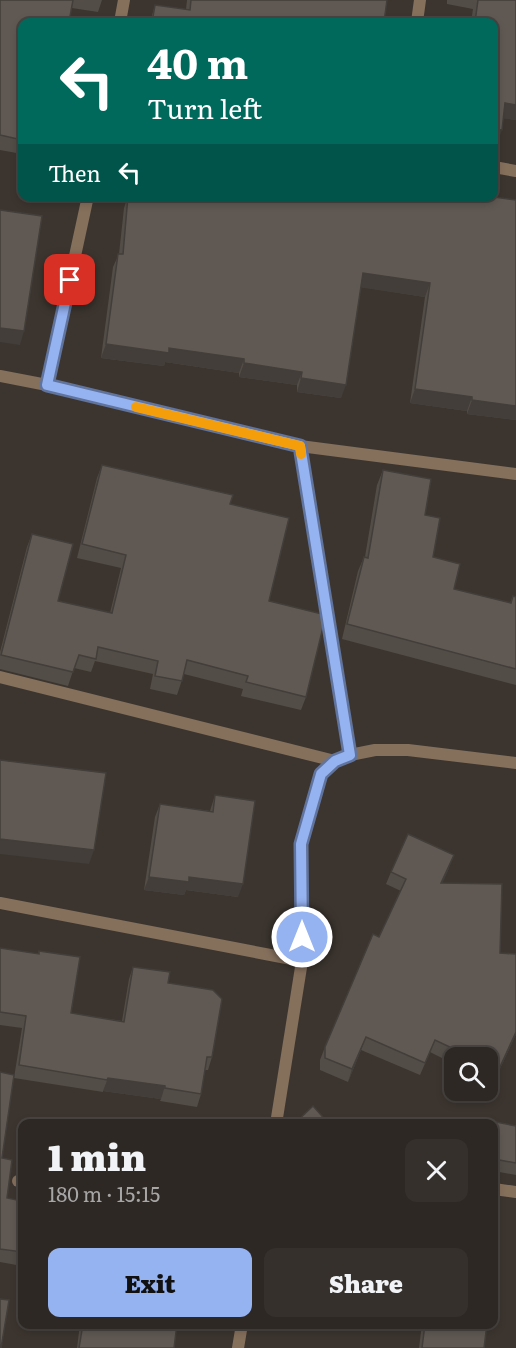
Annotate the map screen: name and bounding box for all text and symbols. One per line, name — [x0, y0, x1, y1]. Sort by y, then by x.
text: 40 m — [147, 30, 248, 92]
icon: left — [48, 42, 126, 120]
text: Turn left — [147, 87, 262, 127]
text: Then — [48, 156, 101, 189]
icon: left — [113, 156, 146, 189]
pin — [44, 254, 95, 305]
icon: arrive — [53, 263, 86, 296]
position arrow — [270, 905, 334, 969]
map controls — [444, 1047, 498, 1101]
button: search — [444, 1047, 498, 1101]
text: 1 min — [48, 1129, 146, 1182]
button: close — [405, 1139, 468, 1202]
text: 180 m · 15:15 — [48, 1178, 160, 1208]
button: Exit — [48, 1248, 252, 1317]
button: Share — [264, 1248, 468, 1317]

